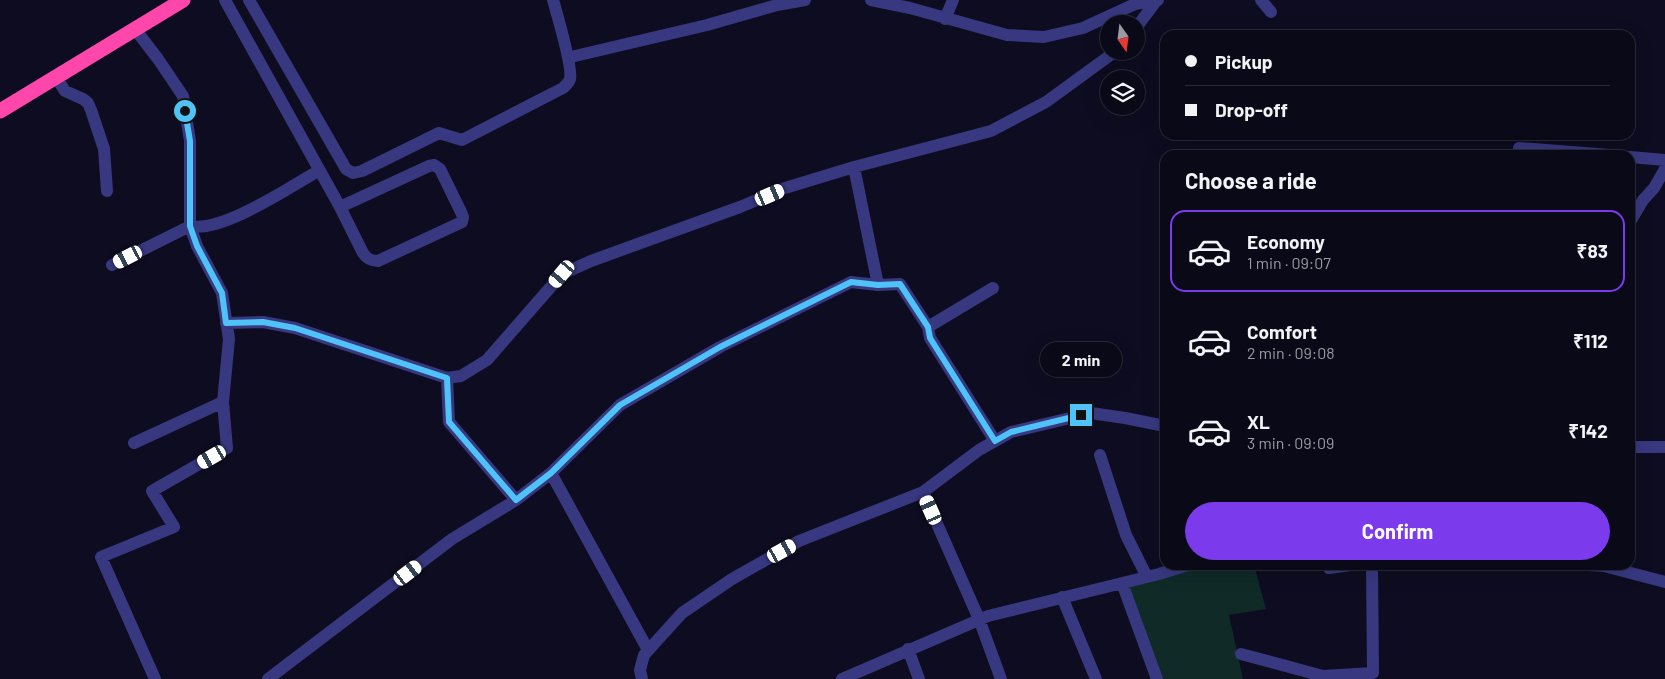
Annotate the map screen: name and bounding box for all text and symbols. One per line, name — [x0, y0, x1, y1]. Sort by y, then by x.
north arrow — [1100, 15, 1145, 60]
map controls — [1100, 15, 1145, 115]
text: Pickup — [1215, 50, 1273, 73]
button: layers — [1100, 70, 1145, 115]
text: Drop-off — [1215, 98, 1288, 121]
route start — [174, 100, 196, 122]
text: Choose a ride — [1185, 167, 1317, 193]
car — [753, 182, 786, 208]
icon: car — [1187, 229, 1232, 274]
text: Economy — [1247, 230, 1325, 253]
text: ₹83 — [1577, 239, 1608, 262]
car — [111, 244, 144, 270]
text: 1 min · 09:07 — [1247, 253, 1331, 272]
car — [546, 258, 577, 290]
icon: car — [1187, 319, 1232, 364]
text: Comfort — [1247, 320, 1317, 343]
text: ₹112 — [1573, 329, 1608, 352]
callout: 2 min — [1040, 342, 1122, 378]
text: 2 min · 09:08 — [1247, 343, 1335, 362]
text: 2 min — [1062, 350, 1100, 369]
route end — [1070, 404, 1092, 426]
icon: car — [1187, 409, 1232, 454]
text: XL — [1247, 410, 1270, 433]
text: ₹142 — [1568, 419, 1608, 442]
text: 3 min · 09:09 — [1247, 433, 1334, 452]
car — [195, 443, 228, 471]
car — [918, 493, 943, 527]
button: Confirm — [1185, 502, 1610, 560]
car — [765, 537, 798, 565]
car — [391, 558, 424, 588]

